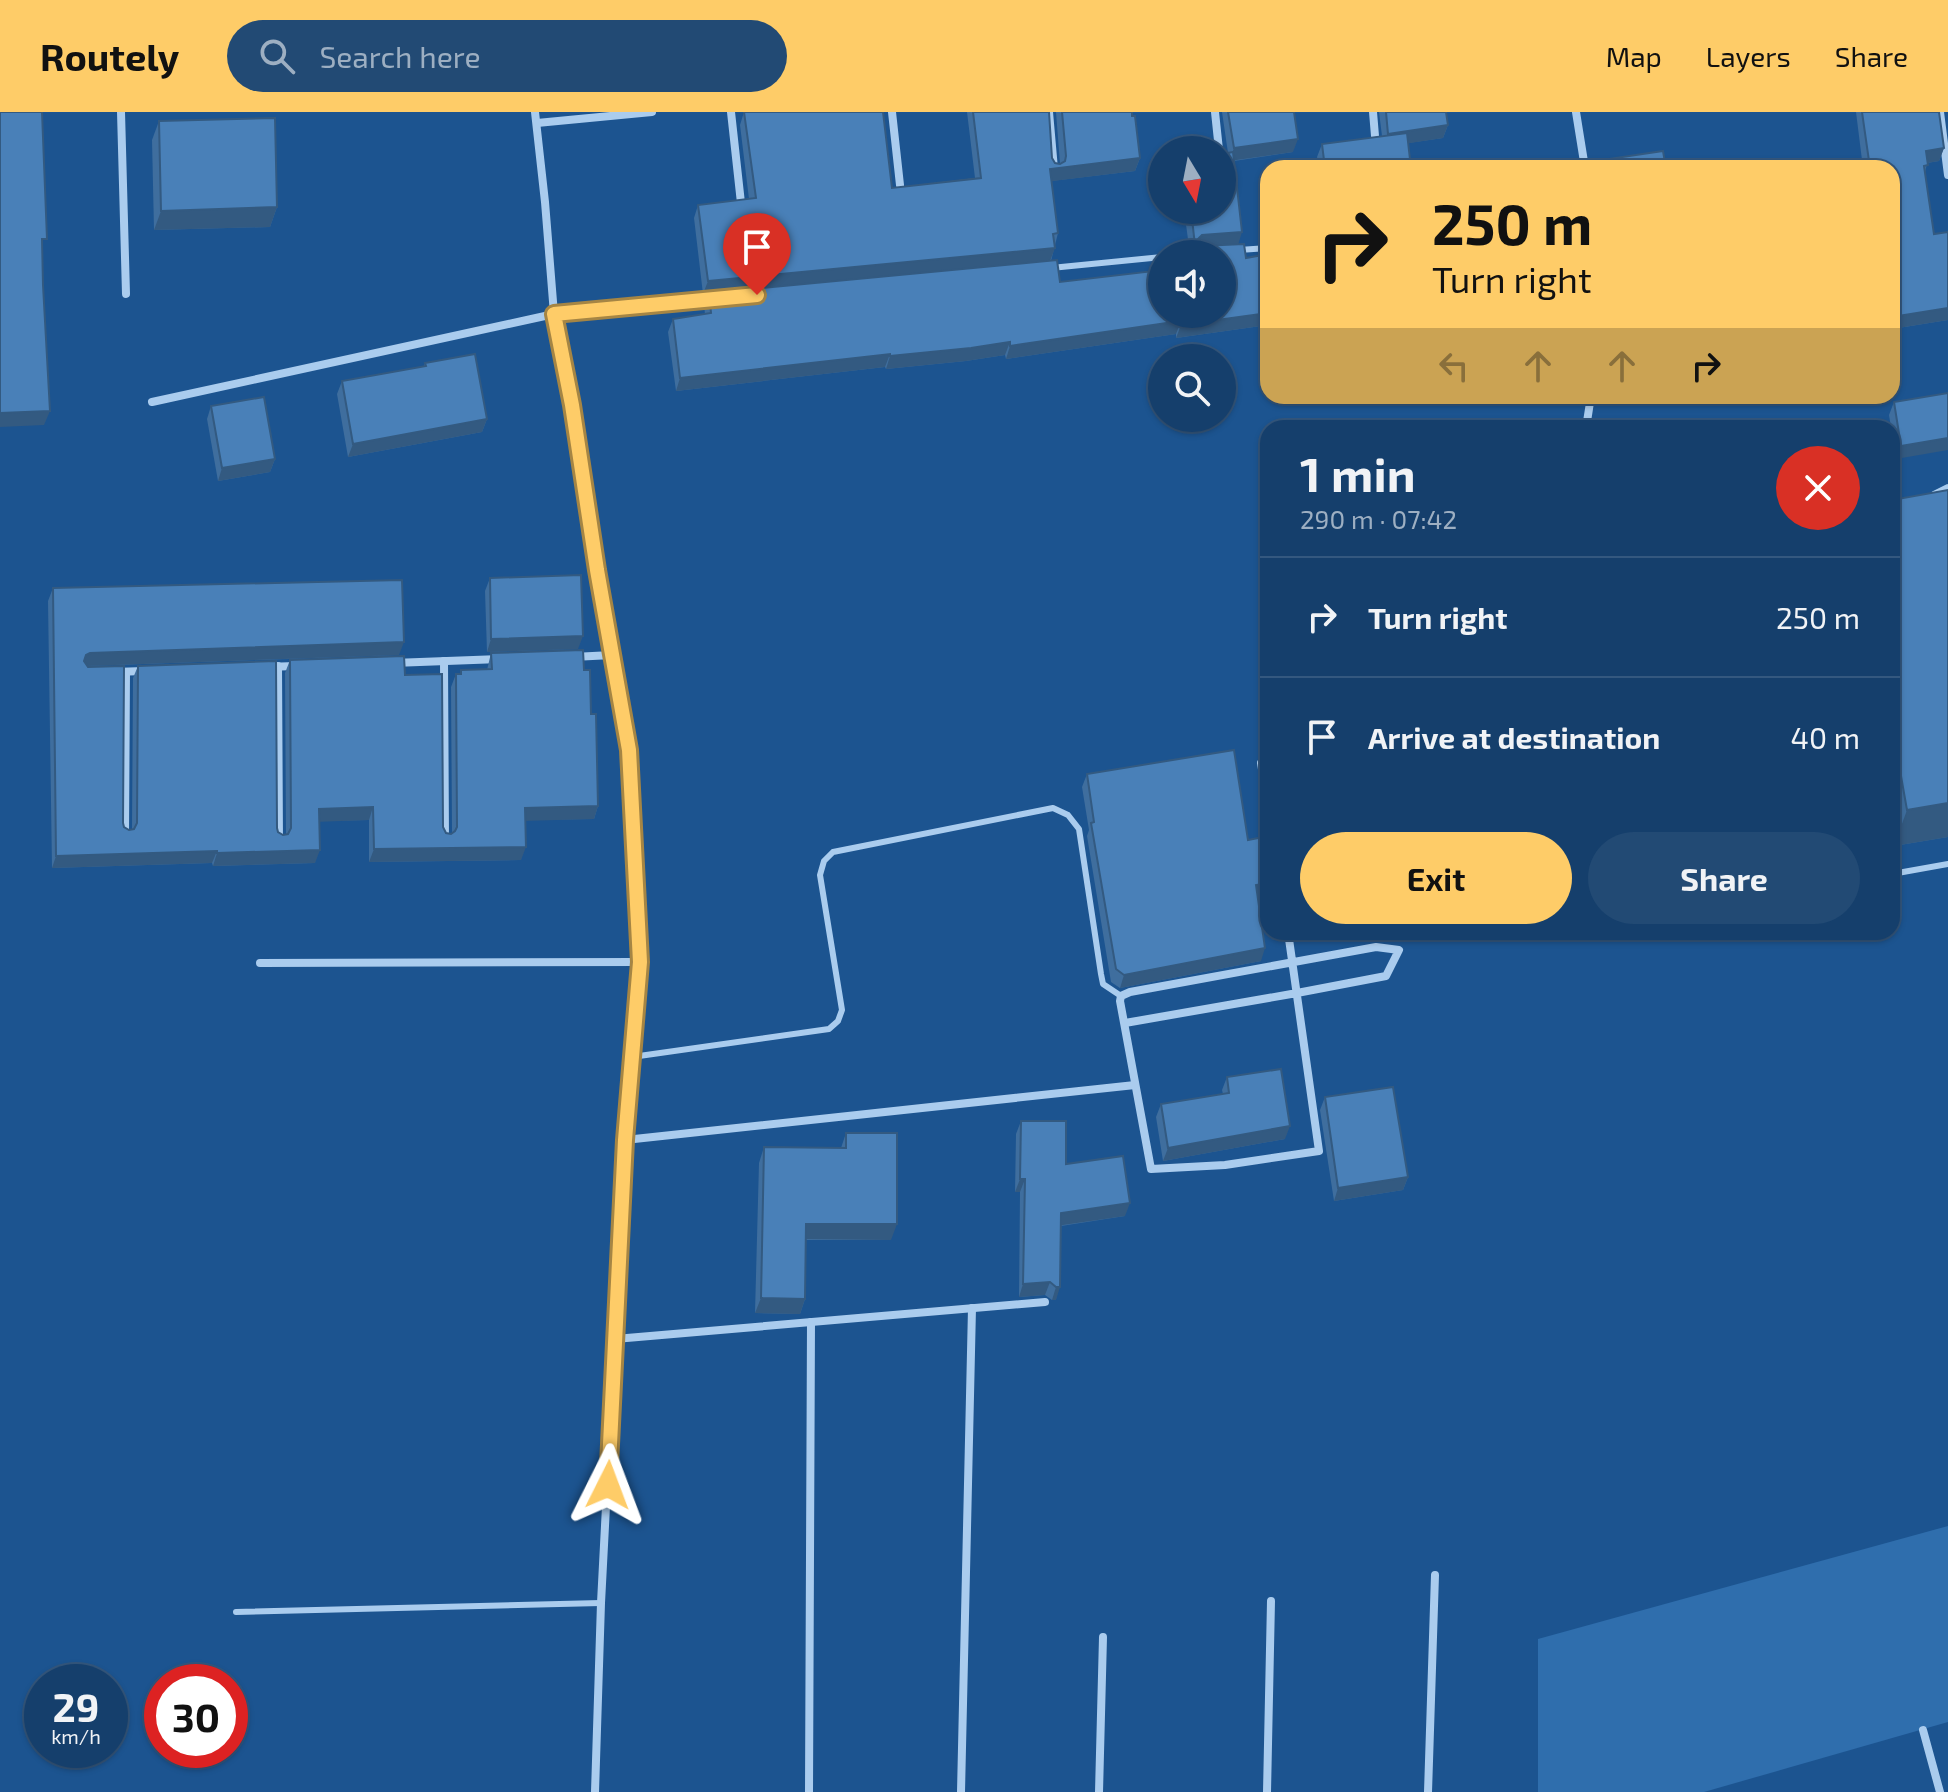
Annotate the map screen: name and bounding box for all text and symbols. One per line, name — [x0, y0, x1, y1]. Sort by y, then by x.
search box — [227, 20, 787, 92]
text: Routely — [40, 33, 179, 79]
icon: search — [255, 34, 299, 78]
text: Search here — [319, 38, 481, 74]
text: Map — [1606, 39, 1662, 73]
text: Layers — [1706, 39, 1791, 73]
text: Share — [1835, 39, 1908, 73]
north arrow — [1148, 136, 1236, 224]
map controls — [1148, 136, 1236, 432]
text: 250 m — [1432, 189, 1592, 256]
icon: right — [1300, 192, 1404, 296]
pin — [723, 213, 791, 295]
icon: arrive — [735, 225, 779, 269]
button: sound — [1148, 240, 1236, 328]
text: Turn right — [1432, 257, 1592, 300]
button: search — [1148, 344, 1236, 432]
icon: left — [1432, 344, 1476, 388]
icon: ahead — [1516, 344, 1560, 388]
icon: ahead — [1600, 344, 1644, 388]
icon: right — [1684, 344, 1728, 388]
text: 1 min — [1300, 444, 1416, 502]
button: close — [1776, 446, 1860, 530]
text: 290 m · 07:42 — [1300, 503, 1457, 534]
icon: right — [1300, 595, 1344, 639]
text: Turn right — [1368, 599, 1508, 635]
text: 250 m — [1776, 599, 1860, 635]
icon: arrive — [1300, 715, 1344, 759]
text: Arrive at destination — [1368, 719, 1660, 755]
text: 40 m — [1790, 719, 1860, 755]
button: Exit — [1300, 832, 1572, 924]
button: Share — [1588, 832, 1860, 924]
position arrow — [566, 1443, 650, 1527]
speed limit sign: 30 — [144, 1664, 248, 1768]
text: 29 — [53, 1682, 99, 1730]
text: km/h — [51, 1724, 101, 1748]

